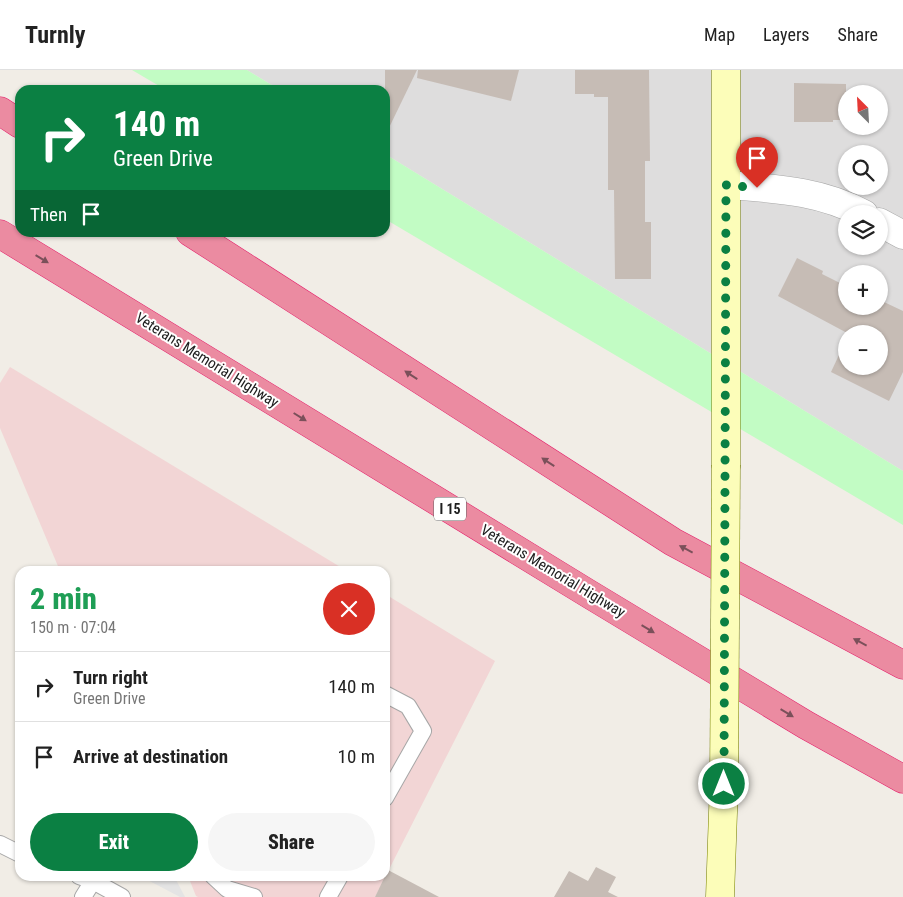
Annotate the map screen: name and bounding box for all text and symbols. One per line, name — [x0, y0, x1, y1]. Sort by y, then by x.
text: Turnly — [25, 21, 86, 49]
text: Map — [704, 24, 735, 45]
text: Layers — [763, 24, 810, 45]
text: Share — [838, 24, 878, 45]
north arrow — [838, 85, 888, 135]
map controls — [838, 85, 888, 375]
text: 140 m — [113, 104, 200, 145]
icon: right — [30, 105, 95, 170]
pin — [736, 137, 778, 188]
icon: arrive — [743, 144, 771, 172]
button: search — [838, 145, 888, 195]
text: Green Drive — [113, 146, 213, 171]
icon: arrive — [77, 200, 105, 228]
text: Then — [30, 203, 67, 226]
button: layers — [838, 205, 888, 255]
one-way arrow — [35, 255, 48, 264]
button: + — [838, 265, 888, 315]
street label: Veterans Memorial Highway — [132, 309, 282, 411]
button: − — [838, 325, 888, 375]
one-way arrow — [405, 370, 418, 379]
one-way arrow — [294, 412, 307, 421]
one-way arrow — [542, 458, 555, 467]
road number: I 15 — [434, 498, 466, 520]
street label: Veterans Memorial Highway — [478, 521, 628, 621]
one-way arrow — [678, 545, 693, 553]
text: 2 min — [30, 581, 97, 616]
button: close — [323, 583, 375, 635]
text: 150 m · 07:04 — [30, 618, 116, 637]
one-way arrow — [641, 625, 654, 634]
one-way arrow — [853, 638, 867, 646]
text: Turn right — [73, 666, 148, 689]
icon: right — [30, 673, 58, 701]
text: 140 m — [328, 675, 375, 698]
text: Green Drive — [73, 689, 146, 708]
one-way arrow — [780, 709, 793, 718]
icon: arrive — [30, 743, 58, 771]
text: Arrive at destination — [73, 745, 228, 768]
text: 10 m — [338, 745, 375, 768]
position arrow — [697, 757, 749, 809]
button: Exit — [30, 813, 198, 871]
button: Share — [208, 813, 375, 871]

